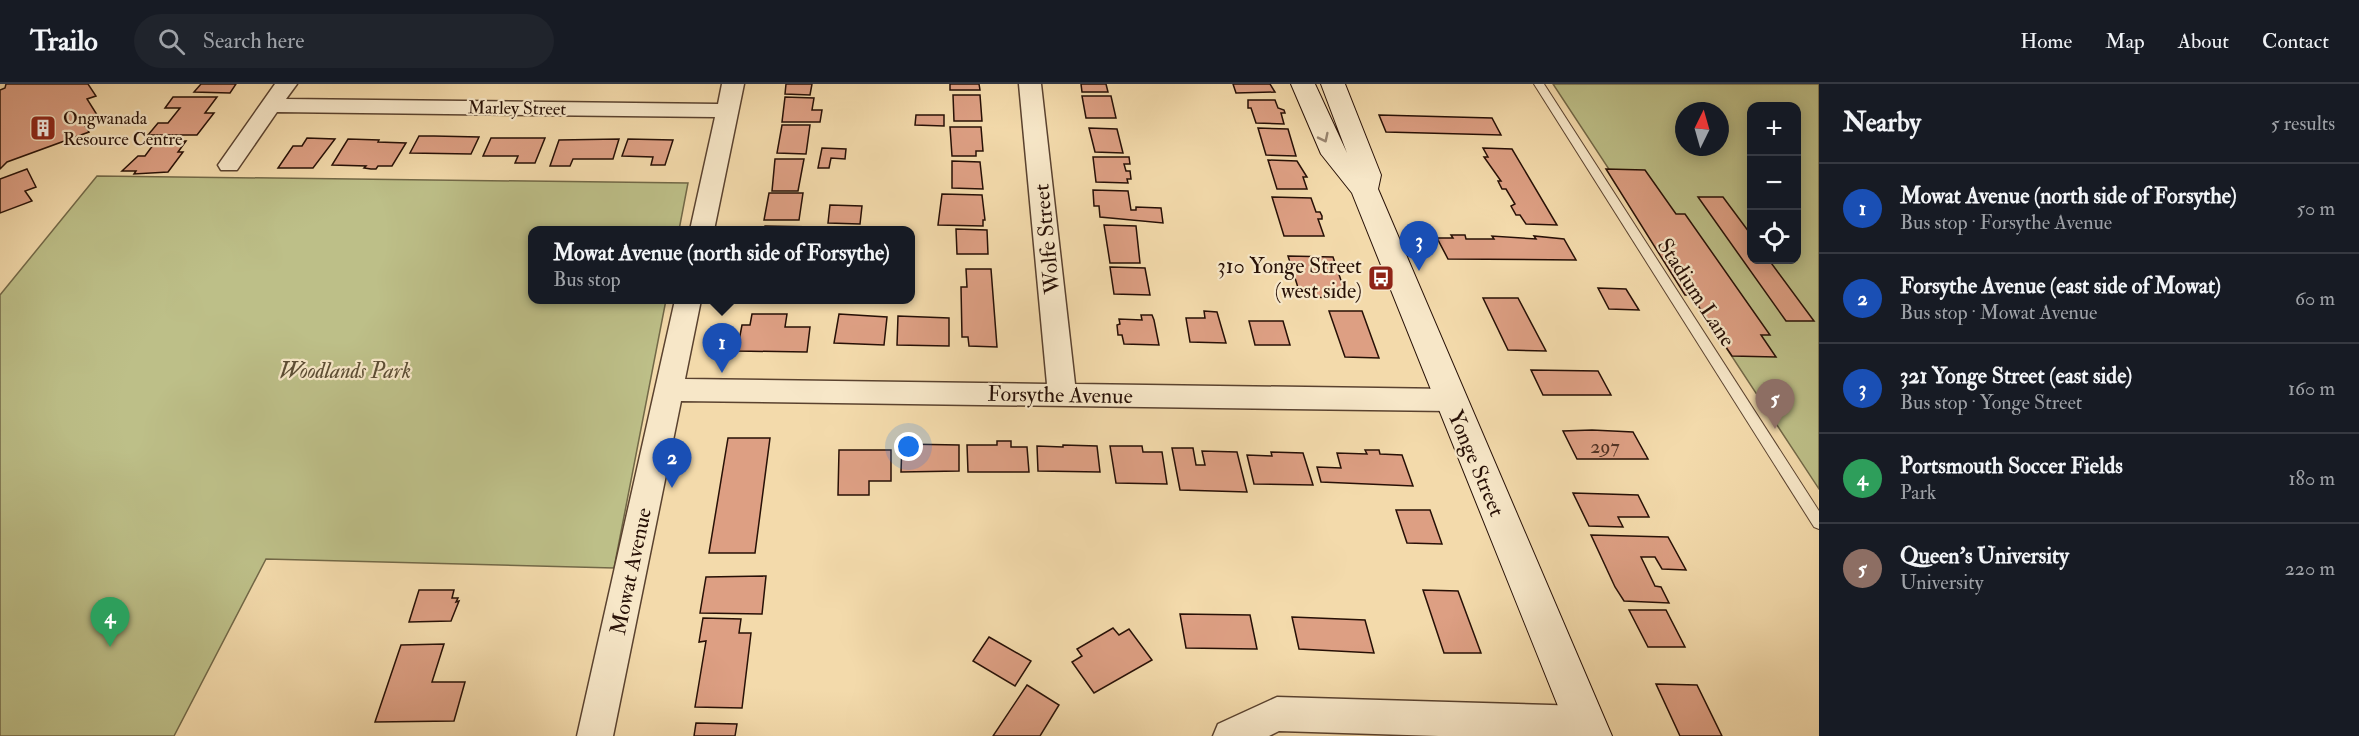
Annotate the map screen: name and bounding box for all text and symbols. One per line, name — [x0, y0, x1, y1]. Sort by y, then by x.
search box — [134, 14, 554, 68]
text: Trailo — [30, 24, 98, 59]
icon: search — [155, 25, 188, 58]
text: Search here — [203, 27, 304, 55]
text: Home — [2020, 28, 2072, 55]
text: Map — [2105, 28, 2145, 55]
text: About — [2178, 28, 2229, 55]
text: Contact — [2262, 28, 2329, 55]
street label: Marley Street — [468, 96, 567, 121]
north arrow — [1675, 102, 1729, 156]
map controls — [1747, 102, 1801, 264]
button: + — [1747, 102, 1801, 156]
place label: Ongwanada Resource Centre — [63, 107, 183, 151]
text: Nearby — [1843, 107, 1921, 139]
text: 5 results — [2271, 111, 2335, 136]
building icon: Ongwanada Resource Centre — [28, 113, 58, 143]
one-way arrow — [1317, 132, 1329, 143]
button: − — [1747, 156, 1801, 210]
text: Mowat Avenue (north side of Forsythe) — [1900, 182, 2237, 210]
street label: Wolfe Street — [1027, 183, 1067, 296]
text: 1 — [1859, 196, 1866, 221]
text: 50 m — [2296, 196, 2335, 221]
button: locate — [1747, 210, 1801, 264]
text: Bus stop · Forsythe Avenue — [1900, 210, 2112, 235]
pin: 3 — [1400, 222, 1438, 271]
popup — [528, 226, 915, 304]
street label: Stadium Lane — [1651, 233, 1742, 352]
text: Mowat Avenue (north side of Forsythe) — [553, 239, 890, 267]
place label: 310 Yonge Street (west side) — [1217, 252, 1362, 305]
bus stop icon: 310 Yonge Street (west side) — [1366, 263, 1396, 293]
text: Bus stop — [553, 267, 621, 292]
text: Forsythe Avenue (east side of Mowat) — [1900, 272, 2221, 300]
text: 2 — [1857, 286, 1868, 311]
text: 60 m — [2295, 286, 2335, 311]
text: Bus stop · Mowat Avenue — [1900, 300, 2097, 325]
pin: 1 — [702, 324, 742, 373]
park label: Woodlands Park — [279, 357, 411, 385]
text: 321 Yonge Street (east side) — [1900, 362, 2132, 390]
text: 3 — [1859, 376, 1866, 401]
text: 160 m — [2288, 376, 2335, 401]
street label: Forsythe Avenue — [987, 380, 1133, 410]
pin: 5 — [1756, 380, 1794, 429]
text: Bus stop · Yonge Street — [1900, 390, 2082, 415]
street label: Yonge Street — [1441, 406, 1511, 521]
your location — [894, 432, 923, 461]
house number: 297 — [1590, 434, 1620, 459]
pin: 2 — [652, 438, 692, 488]
text: Portsmouth Soccer Fields — [1900, 452, 2123, 480]
text: 4 — [1857, 466, 1868, 491]
text: 180 m — [2288, 466, 2335, 491]
text: Park — [1900, 480, 1936, 505]
street label: Mowat Avenue — [604, 505, 658, 637]
text: Queen's University — [1900, 542, 2069, 570]
text: 5 — [1858, 556, 1867, 581]
text: 220 m — [2285, 556, 2335, 581]
text: University — [1900, 570, 1983, 595]
pin: 4 — [90, 598, 130, 647]

